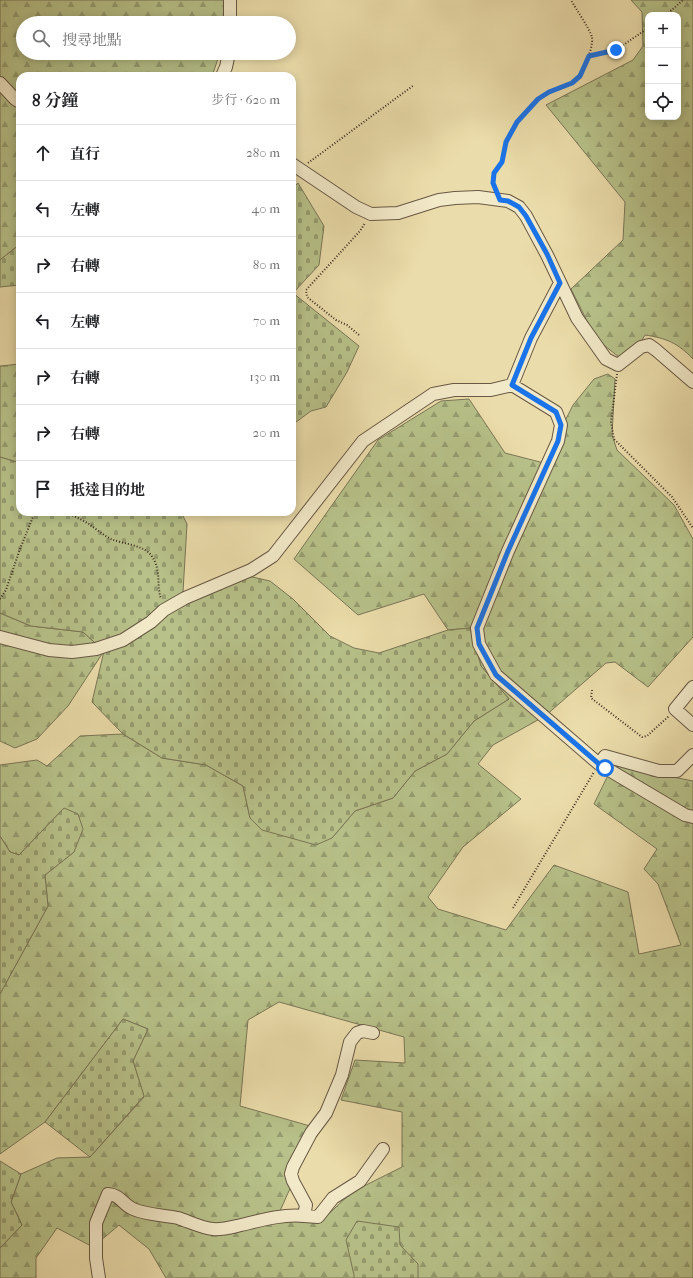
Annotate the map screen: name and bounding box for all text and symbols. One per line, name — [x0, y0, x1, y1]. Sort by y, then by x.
map controls — [645, 12, 681, 120]
button: + — [645, 12, 681, 48]
search box — [16, 16, 296, 60]
icon: search — [30, 27, 52, 49]
text: 搜尋地點 — [62, 31, 122, 49]
route end — [607, 41, 625, 59]
button: − — [645, 48, 681, 84]
button: locate — [645, 84, 681, 120]
text: 8 分鐘 — [32, 90, 78, 110]
text: 步行 · 620 m — [211, 92, 280, 107]
icon: ahead — [32, 142, 54, 164]
text: 直行 — [70, 145, 100, 163]
text: 280 m — [246, 145, 280, 160]
icon: left — [32, 198, 54, 220]
text: 左轉 — [70, 201, 100, 219]
text: 40 m — [252, 201, 280, 216]
icon: right — [32, 254, 54, 276]
text: 右轉 — [70, 257, 100, 275]
text: 80 m — [253, 257, 280, 272]
icon: left — [32, 310, 54, 332]
text: 左轉 — [70, 313, 100, 331]
text: 70 m — [253, 313, 280, 328]
icon: right — [32, 366, 54, 388]
text: 右轉 — [70, 369, 100, 387]
text: 130 m — [249, 369, 280, 384]
icon: right — [32, 422, 54, 444]
text: 右轉 — [70, 425, 100, 443]
text: 20 m — [253, 425, 280, 440]
icon: arrive — [32, 478, 54, 500]
text: 抵達目的地 — [70, 481, 145, 499]
route start — [596, 759, 614, 777]

